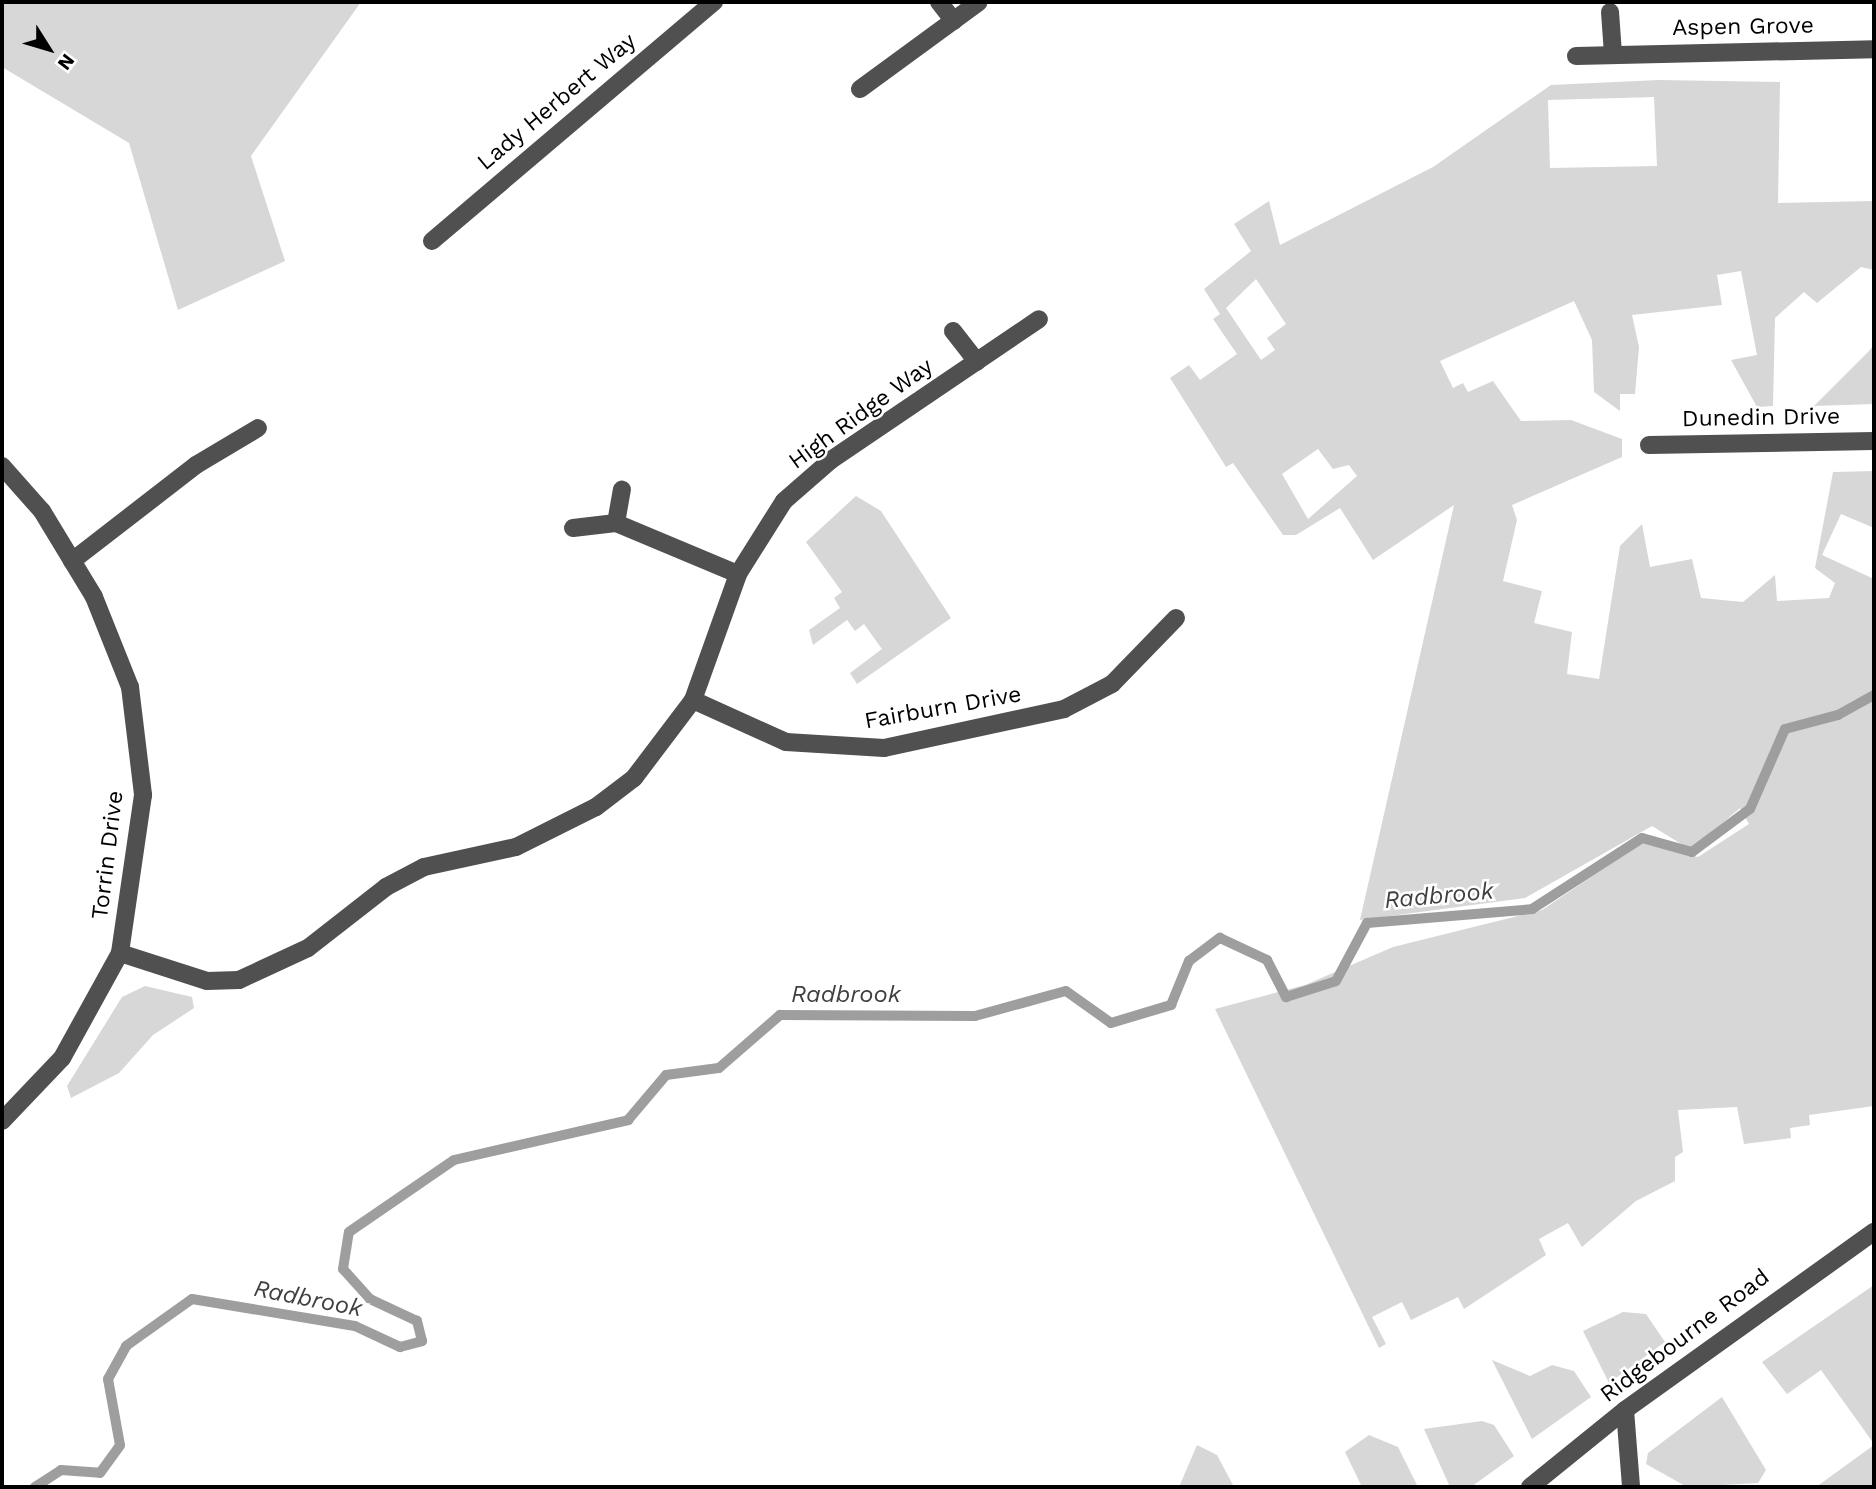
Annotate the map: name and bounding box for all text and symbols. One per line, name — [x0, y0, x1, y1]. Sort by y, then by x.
street label: Aspen Grove — [1672, 12, 1814, 42]
north arrow — [14, 14, 84, 84]
street label: Lady Herbert Way — [472, 27, 642, 177]
text: N — [53, 49, 80, 74]
street label: High Ridge Way — [783, 352, 939, 476]
street label: Dunedin Drive — [1682, 403, 1840, 433]
street label: Fairburn Drive — [862, 681, 1024, 735]
street label: Torrin Drive — [86, 789, 130, 921]
water label: Radbrook — [1383, 877, 1495, 915]
water label: Radbrook — [791, 981, 901, 1009]
street label: Ridgebourne Road — [1595, 1263, 1775, 1409]
water label: Radbrook — [251, 1274, 365, 1324]

